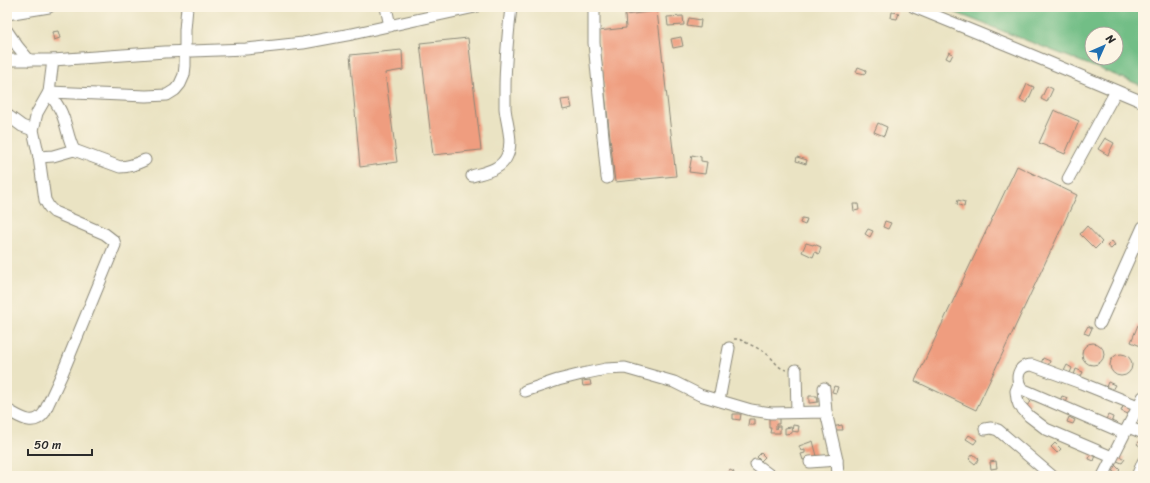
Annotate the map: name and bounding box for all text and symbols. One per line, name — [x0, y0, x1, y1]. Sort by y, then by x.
north arrow — [1084, 26, 1124, 66]
text: N — [1101, 29, 1120, 49]
scale bar — [28, 431, 92, 457]
text: 50 m — [34, 434, 61, 456]

